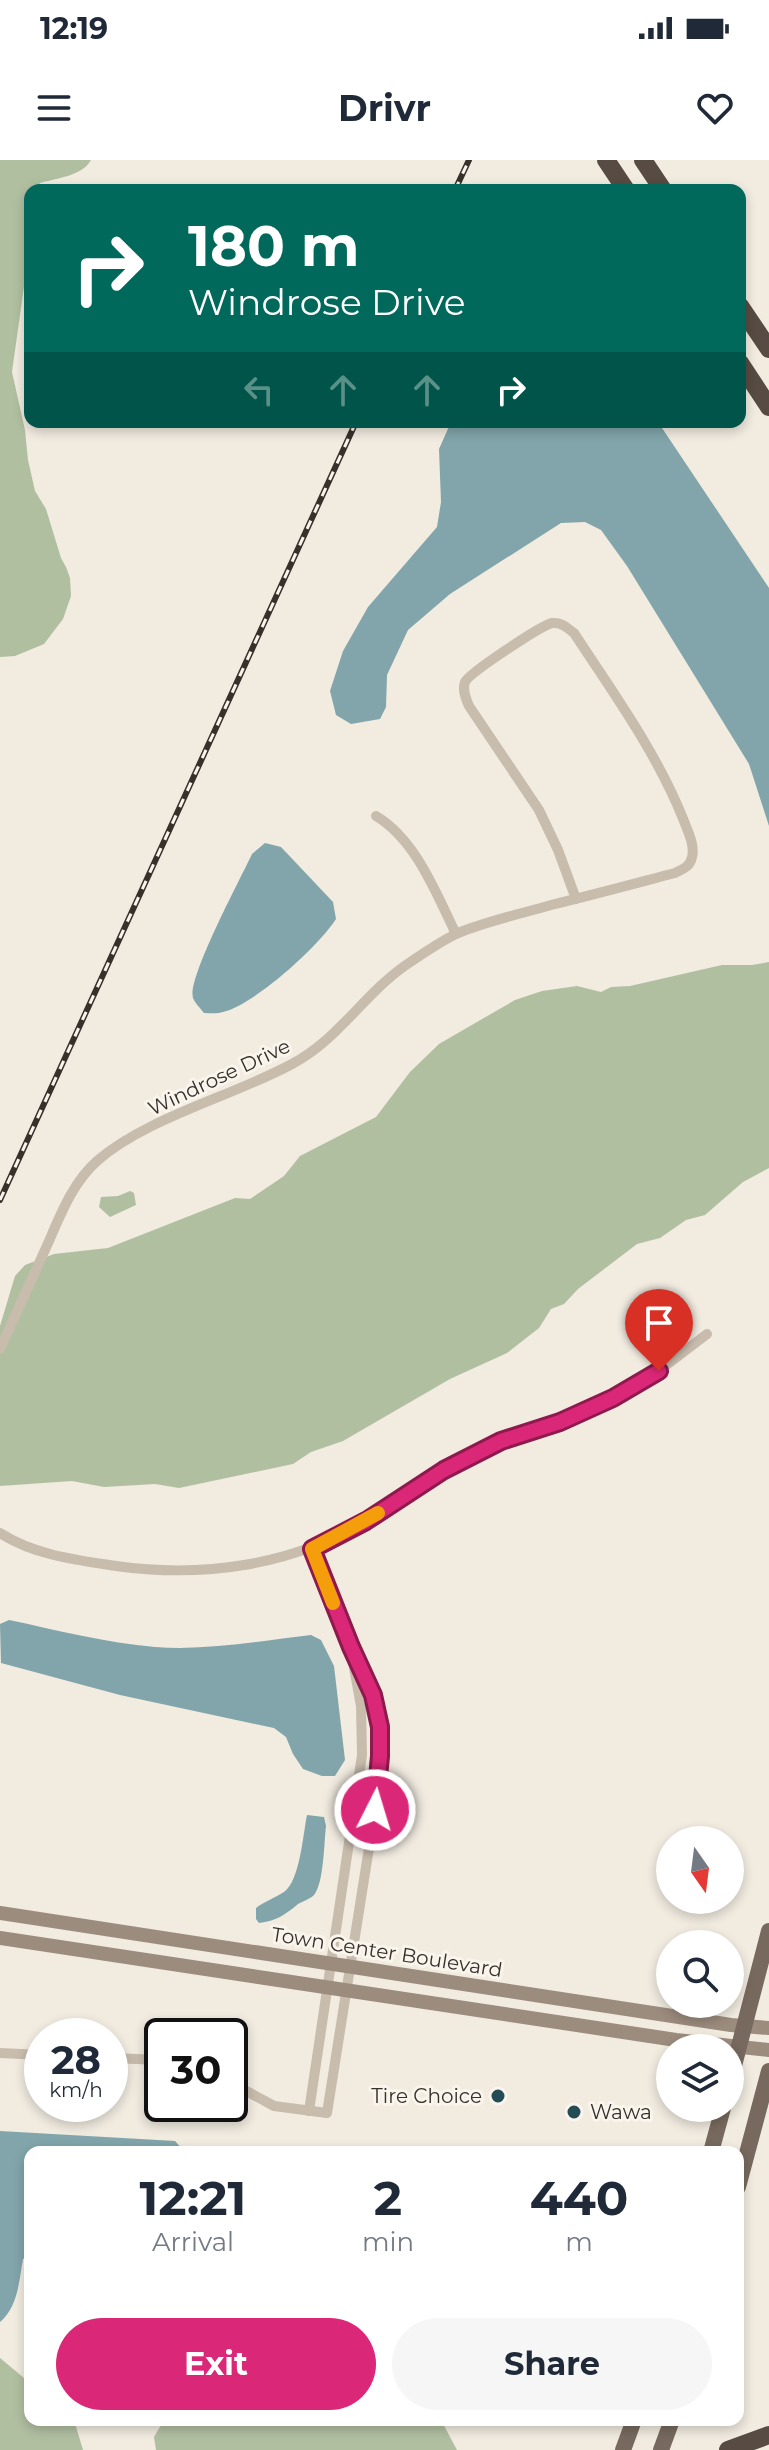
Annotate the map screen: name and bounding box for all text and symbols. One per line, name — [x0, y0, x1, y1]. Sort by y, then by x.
text: 12:19 — [40, 10, 108, 47]
icon: menu — [32, 86, 76, 130]
text: Drivr — [338, 86, 431, 130]
icon: heart — [693, 86, 737, 130]
text: 180 m — [188, 212, 360, 280]
icon: right — [56, 216, 160, 320]
text: Windrose Drive — [188, 280, 465, 324]
icon: left — [237, 368, 281, 412]
icon: ahead — [321, 368, 365, 412]
icon: ahead — [405, 368, 449, 412]
icon: right — [489, 368, 533, 412]
street label: Windrose Drive — [144, 1034, 294, 1120]
pin — [625, 1289, 693, 1371]
icon: arrive — [637, 1301, 681, 1345]
position arrow — [333, 1768, 417, 1852]
north arrow — [656, 1826, 744, 1914]
map controls — [656, 1826, 744, 2122]
street label: Town Center Boulevard — [270, 1922, 504, 1982]
button: search — [656, 1930, 744, 2018]
speed limit sign: 30 — [144, 2018, 248, 2122]
button: layers — [656, 2034, 744, 2122]
text: 28 — [51, 2035, 101, 2084]
text: km/h — [49, 2078, 103, 2102]
place label: Tire Choice — [371, 2084, 482, 2108]
marker: Tire Choice — [489, 2087, 507, 2105]
place label: Wawa — [590, 2100, 652, 2124]
marker: Wawa — [565, 2103, 583, 2121]
text: 12:21 — [140, 2169, 246, 2227]
text: 2 — [374, 2169, 402, 2227]
text: 440 — [530, 2169, 628, 2227]
text: Arrival — [152, 2226, 234, 2258]
text: min — [362, 2226, 414, 2258]
text: m — [565, 2226, 593, 2258]
button: Exit — [56, 2318, 376, 2410]
button: Share — [392, 2318, 712, 2410]

